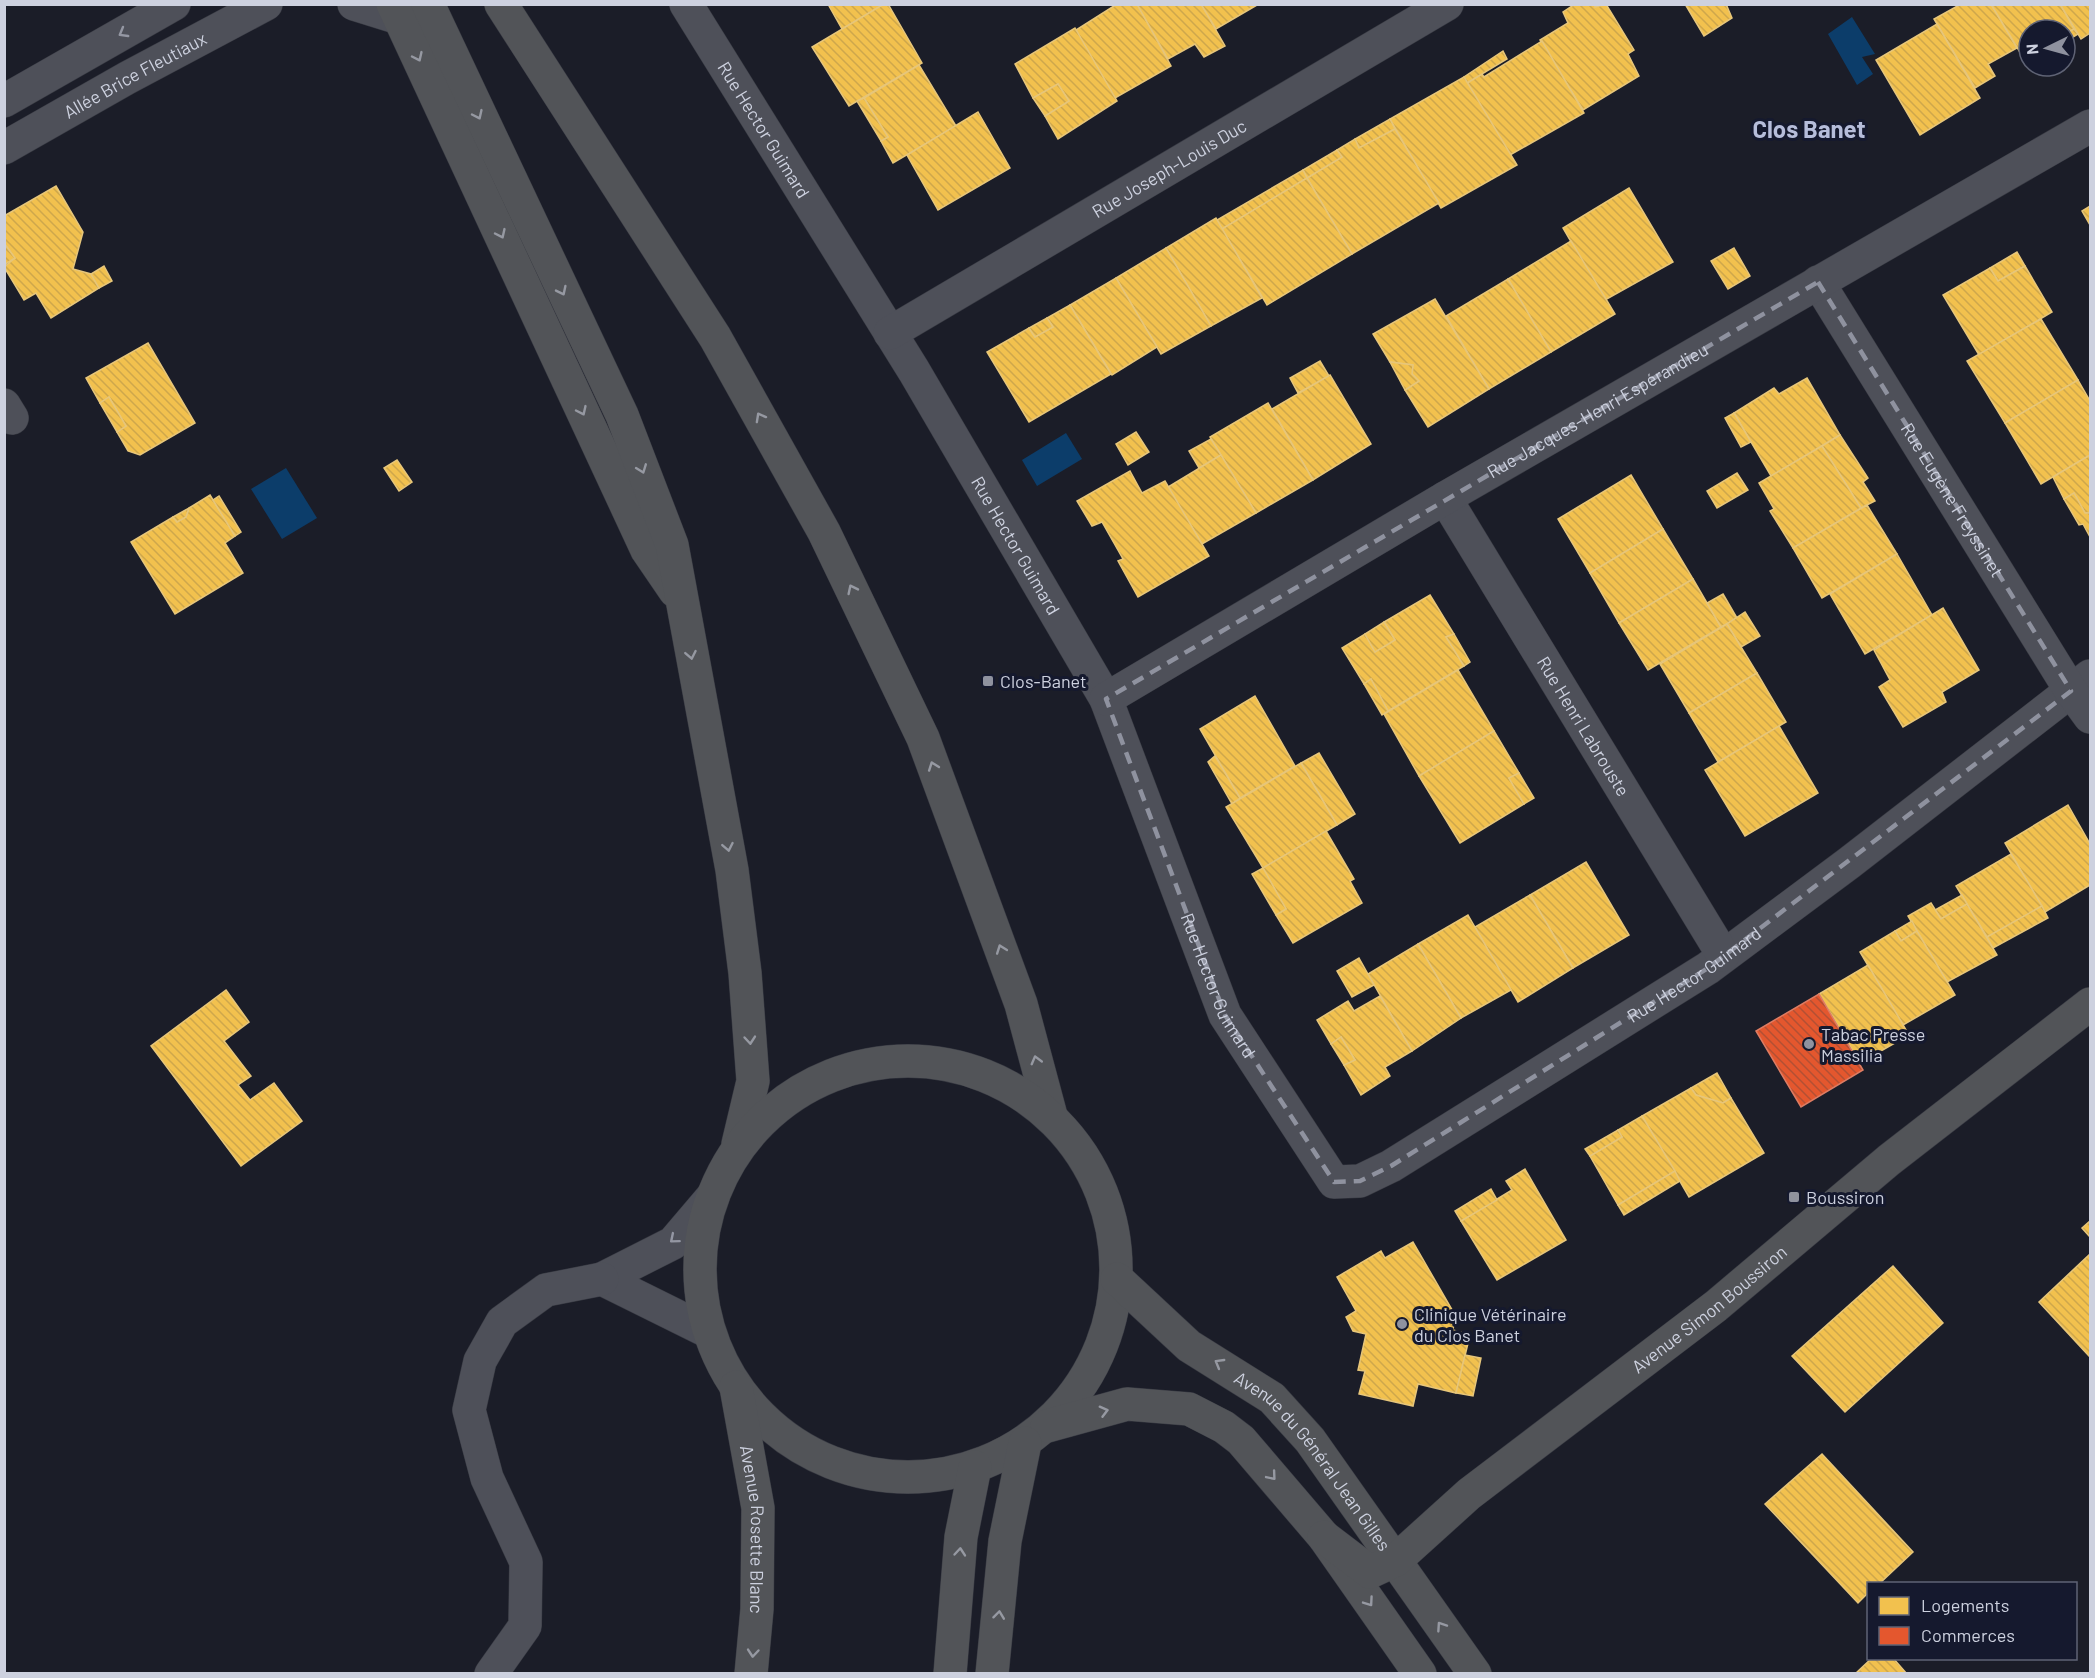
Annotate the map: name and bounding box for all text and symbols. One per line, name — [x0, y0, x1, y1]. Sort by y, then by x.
north arrow — [2017, 18, 2077, 78]
one-way arrow — [119, 26, 129, 38]
street label: Allée Brice Fleutiaux — [60, 27, 210, 123]
text: N — [2022, 43, 2041, 55]
one-way arrow — [410, 51, 422, 62]
street label: Rue Hector Guimard — [713, 57, 815, 202]
one-way arrow — [471, 108, 483, 119]
street label: Rue Joseph-Louis Duc — [1088, 114, 1250, 222]
district label: Clos Banet — [1752, 114, 1866, 143]
one-way arrow — [493, 227, 505, 238]
one-way arrow — [555, 284, 567, 295]
street label: Rue Jacques-Henri Espérandieu — [1483, 338, 1712, 482]
one-way arrow — [575, 404, 587, 415]
one-way arrow — [756, 413, 767, 423]
street label: Rue Eugène Freyssinet — [1897, 419, 2009, 581]
one-way arrow — [635, 463, 648, 473]
street label: Rue Hector Guimard — [967, 472, 1065, 618]
one-way arrow — [847, 584, 859, 595]
one-way arrow — [684, 650, 697, 660]
street label: Rue Henri Labrouste — [1533, 652, 1635, 800]
place label: Clos-Banet — [1000, 670, 1087, 692]
marker: Clos-Banet — [981, 674, 995, 688]
one-way arrow — [928, 761, 941, 772]
one-way arrow — [721, 841, 734, 851]
street label: Rue Hector Guimard — [1177, 910, 1261, 1062]
street label: Rue Hector Guimard — [1623, 922, 1765, 1027]
one-way arrow — [996, 944, 1008, 955]
place label: Tabac Presse Massilia — [1821, 1023, 1925, 1066]
one-way arrow — [743, 1036, 756, 1045]
marker: Tabac Presse Massilia — [1802, 1037, 1816, 1051]
one-way arrow — [1031, 1055, 1044, 1065]
place label: Boussiron — [1806, 1186, 1884, 1208]
marker: Boussiron — [1787, 1190, 1801, 1204]
one-way arrow — [669, 1232, 680, 1243]
street label: Avenue Simon Boussiron — [1627, 1240, 1791, 1377]
place label: Clinique Vétérinaire du Clos Banet — [1414, 1303, 1566, 1346]
marker: Clinique Vétérinaire du Clos Banet — [1395, 1317, 1409, 1331]
one-way arrow — [1215, 1359, 1225, 1370]
street label: Avenue du Général Jean Gilles — [1230, 1366, 1396, 1555]
one-way arrow — [1099, 1405, 1109, 1418]
street label: Avenue Rosette Blanc — [736, 1443, 769, 1615]
one-way arrow — [1265, 1469, 1276, 1480]
one-way arrow — [953, 1548, 966, 1557]
legend — [1867, 1582, 2077, 1660]
text: Logements — [1921, 1594, 2010, 1616]
one-way arrow — [1362, 1595, 1373, 1606]
one-way arrow — [992, 1611, 1004, 1620]
one-way arrow — [1437, 1622, 1448, 1633]
text: Commerces — [1921, 1624, 2015, 1646]
one-way arrow — [747, 1648, 760, 1657]

